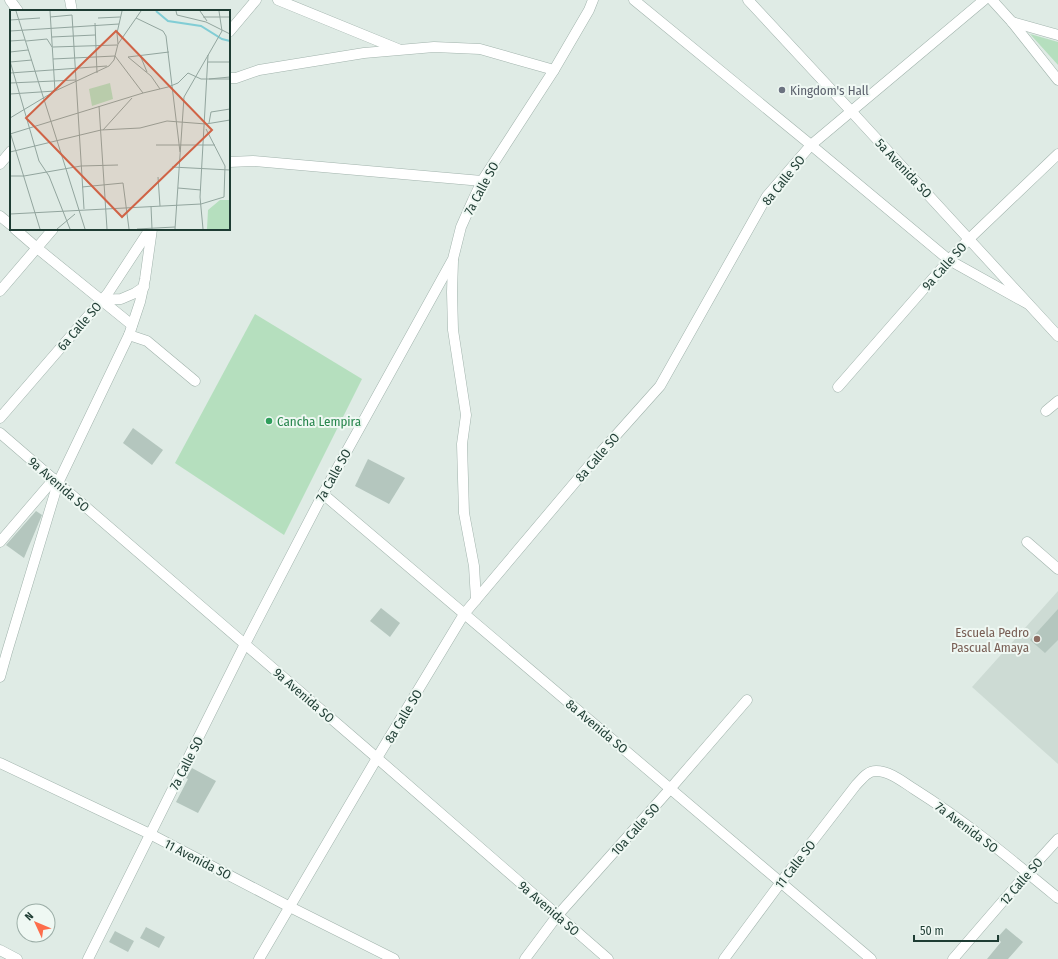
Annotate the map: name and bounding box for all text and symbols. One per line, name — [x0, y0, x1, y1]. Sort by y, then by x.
inset map — [10, 10, 230, 230]
place label: Kingdom's Hall — [790, 83, 869, 98]
marker: Kingdom's Hall — [777, 85, 787, 95]
street label: 5a Avenida SO — [872, 136, 935, 201]
street label: 8a Calle SO — [759, 152, 808, 208]
street label: 7a Calle SO — [461, 159, 502, 217]
street label: 9a Calle SO — [919, 239, 970, 293]
street label: 6a Calle SO — [54, 299, 105, 354]
place label: Cancha Lempira — [277, 414, 361, 429]
marker: Cancha Lempira — [264, 416, 274, 426]
street label: 8a Calle SO — [572, 430, 623, 485]
street label: 7a Calle SO — [313, 446, 354, 504]
street label: 9a Avenida SO — [25, 454, 92, 515]
place label: Escuela Pedro Pascual Amaya — [951, 625, 1029, 655]
marker: Escuela Pedro Pascual Amaya — [1032, 634, 1042, 644]
street label: 9a Avenida SO — [270, 665, 337, 726]
street label: 8a Calle SO — [382, 687, 425, 746]
street label: 8a Avenida SO — [563, 696, 631, 757]
street label: 7a Calle SO — [167, 734, 206, 792]
street label: 7a Avenida SO — [932, 799, 1001, 856]
street label: 10a Calle SO — [608, 800, 663, 858]
street label: 11 Avenida SO — [162, 836, 234, 883]
street label: 11 Calle SO — [772, 837, 819, 891]
street label: 12 Calle SO — [997, 855, 1046, 908]
street label: 9a Avenida SO — [515, 878, 582, 939]
north arrow — [16, 903, 56, 943]
text: N — [22, 910, 36, 923]
scale bar — [914, 917, 998, 943]
text: 50 m — [920, 924, 944, 938]

